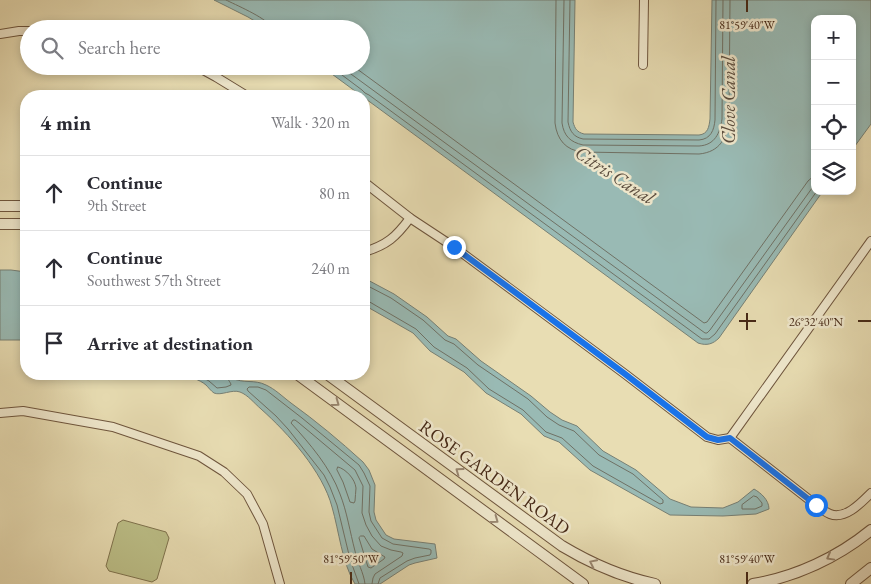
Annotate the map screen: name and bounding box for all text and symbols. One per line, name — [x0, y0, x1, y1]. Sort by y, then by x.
map controls — [811, 15, 856, 195]
button: + — [811, 15, 856, 60]
text: 81°59'40"W — [719, 17, 776, 33]
search box — [20, 20, 370, 75]
icon: search — [38, 34, 66, 62]
text: Search here — [78, 35, 160, 60]
water label: Clove Canal — [716, 55, 741, 144]
button: − — [811, 60, 856, 105]
button: locate — [811, 105, 856, 150]
text: 4 min — [40, 109, 91, 136]
text: Walk · 320 m — [271, 112, 350, 133]
water label: Citris Canal — [570, 140, 660, 210]
button: layers — [811, 150, 856, 195]
text: Continue — [87, 170, 162, 195]
icon: ahead — [40, 179, 68, 207]
text: 80 m — [319, 183, 350, 204]
text: 9th Street — [87, 195, 146, 216]
route end — [443, 236, 466, 259]
text: Continue — [87, 245, 162, 270]
icon: ahead — [40, 254, 68, 282]
text: 240 m — [311, 258, 350, 279]
text: Southwest 57th Street — [87, 270, 221, 291]
text: 26°32'40"N — [789, 314, 843, 330]
icon: arrive — [40, 329, 68, 357]
text: Arrive at destination — [87, 331, 253, 356]
one-way arrow — [330, 397, 339, 405]
street label: ROSE GARDEN ROAD — [415, 415, 575, 539]
one-way arrow — [456, 469, 465, 477]
route start — [805, 494, 828, 517]
one-way arrow — [489, 514, 499, 523]
one-way arrow — [827, 550, 836, 560]
text: 81°59'50"W — [323, 551, 380, 567]
text: 81°59'40"W — [719, 551, 776, 567]
one-way arrow — [589, 559, 598, 569]

